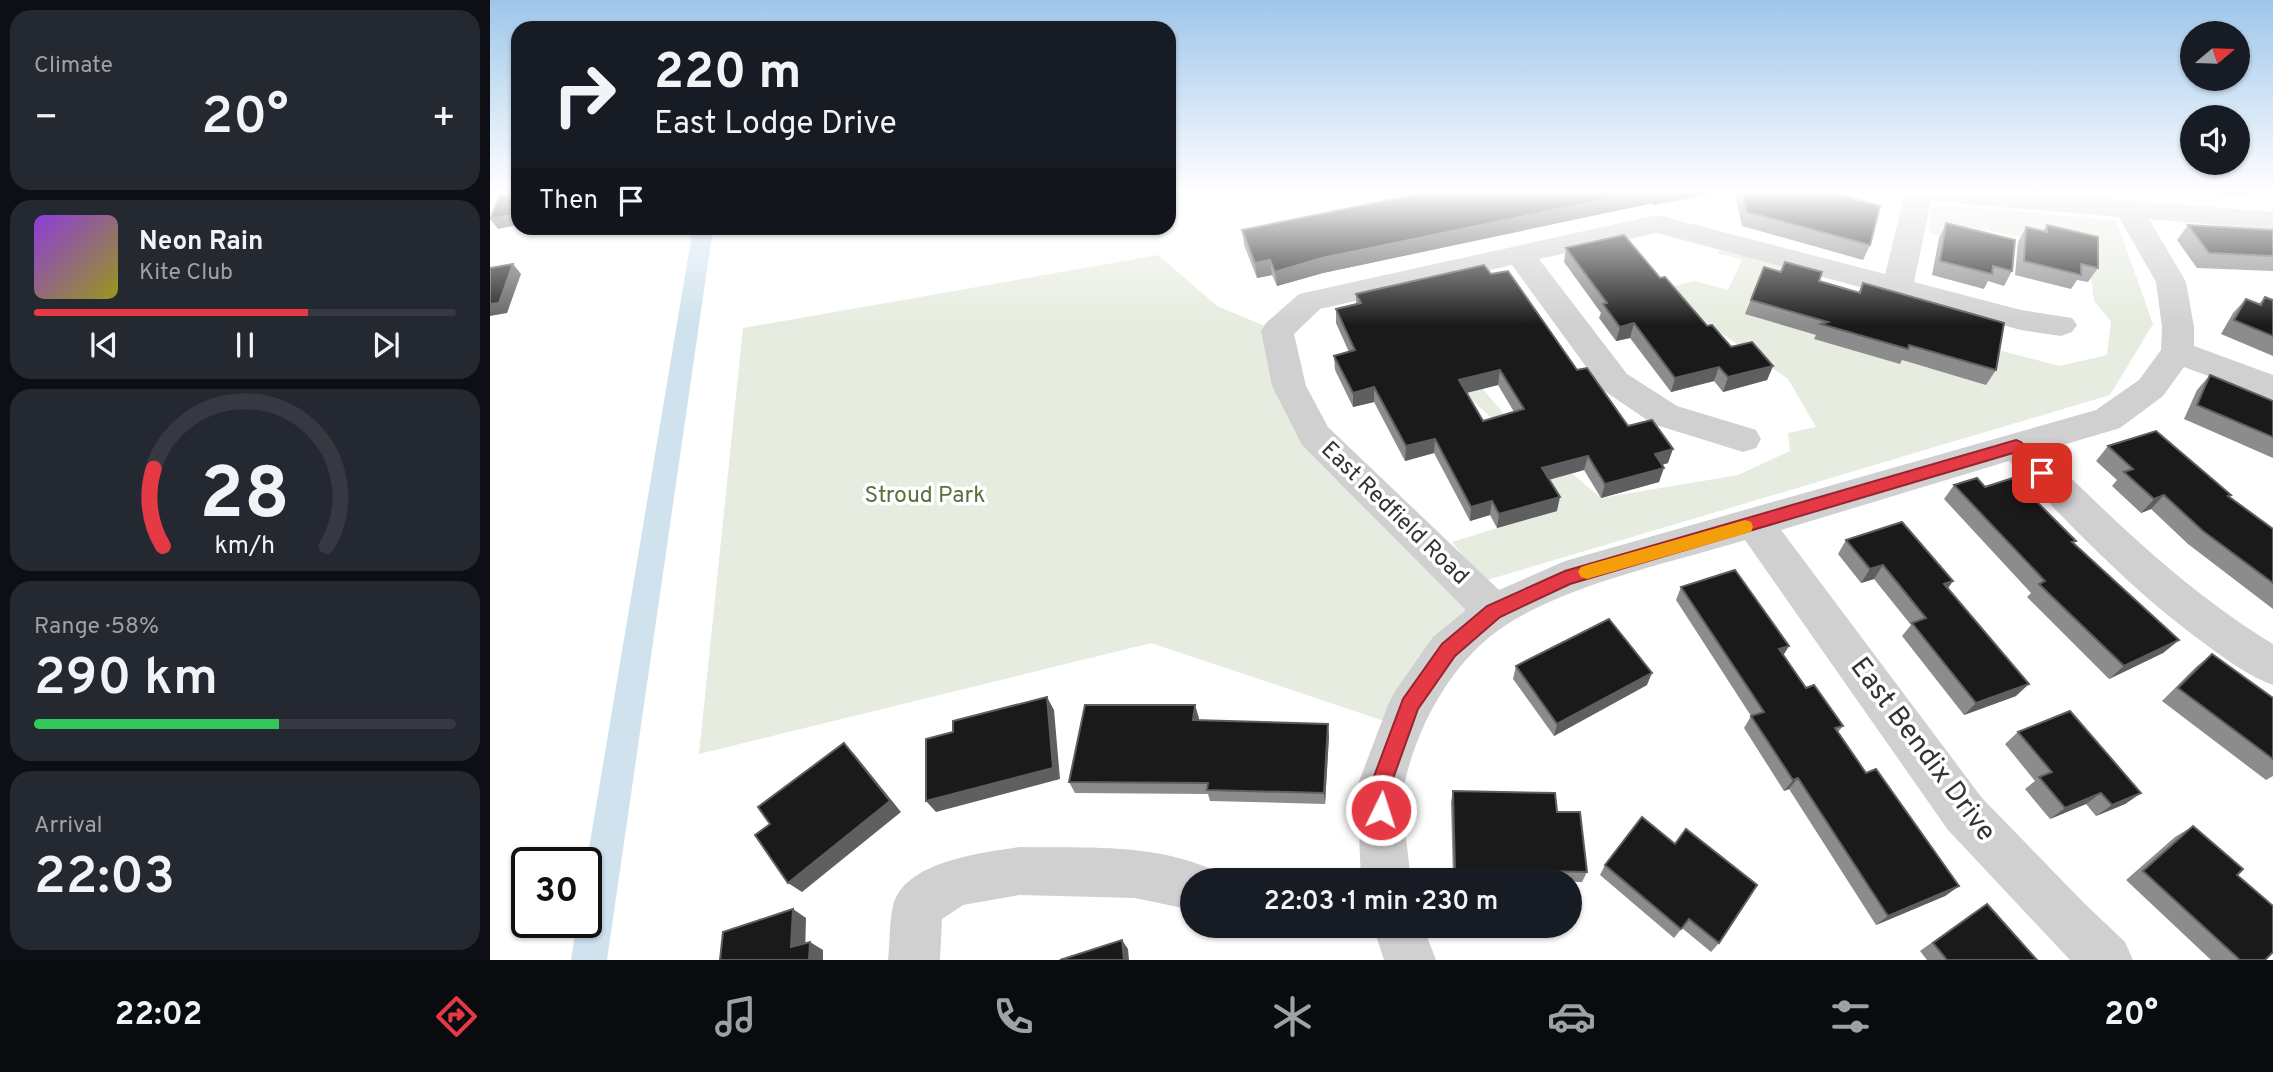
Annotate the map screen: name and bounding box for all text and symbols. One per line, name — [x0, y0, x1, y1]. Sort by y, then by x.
north arrow — [2180, 21, 2250, 91]
map controls — [2180, 21, 2250, 175]
text: 220 m — [654, 44, 801, 106]
icon: right — [539, 49, 630, 140]
text: Climate — [34, 52, 113, 81]
text: 20° — [201, 86, 289, 152]
text: − — [34, 95, 59, 144]
text: + — [431, 95, 456, 144]
text: East Lodge Drive — [654, 105, 897, 145]
button: sound — [2180, 105, 2250, 175]
icon: arrive — [612, 182, 650, 220]
text: Then — [539, 185, 598, 218]
text: Neon Rain — [139, 226, 264, 259]
text: Kite Club — [139, 259, 233, 288]
icon: previous — [85, 326, 123, 364]
icon: pause — [226, 326, 264, 364]
icon: next — [367, 326, 405, 364]
street label: East Redfield Road — [1314, 436, 1474, 592]
pin — [2012, 443, 2072, 503]
text: 28 — [200, 452, 290, 544]
icon: arrive — [2023, 454, 2061, 492]
park label: Stroud Park — [864, 482, 986, 511]
text: km/h — [215, 531, 275, 563]
text: Range · 58% — [34, 613, 159, 642]
text: 290 km — [34, 647, 218, 713]
street label: East Bendix Drive — [1841, 651, 2003, 849]
position arrow — [1344, 773, 1418, 847]
text: Arrival — [34, 812, 103, 841]
text: 22:03 — [34, 846, 175, 912]
speed limit sign: 30 — [511, 847, 602, 938]
text: 22:03 · 1 min · 230 m — [1264, 886, 1498, 919]
icon: directions — [432, 992, 481, 1041]
icon: music — [711, 992, 760, 1041]
icon: phone — [989, 992, 1038, 1041]
icon: climate — [1268, 992, 1317, 1041]
icon: car — [1547, 992, 1596, 1041]
icon: filters — [1826, 992, 1875, 1041]
text: 22:02 — [115, 996, 202, 1036]
text: 20° — [2104, 996, 2158, 1036]

